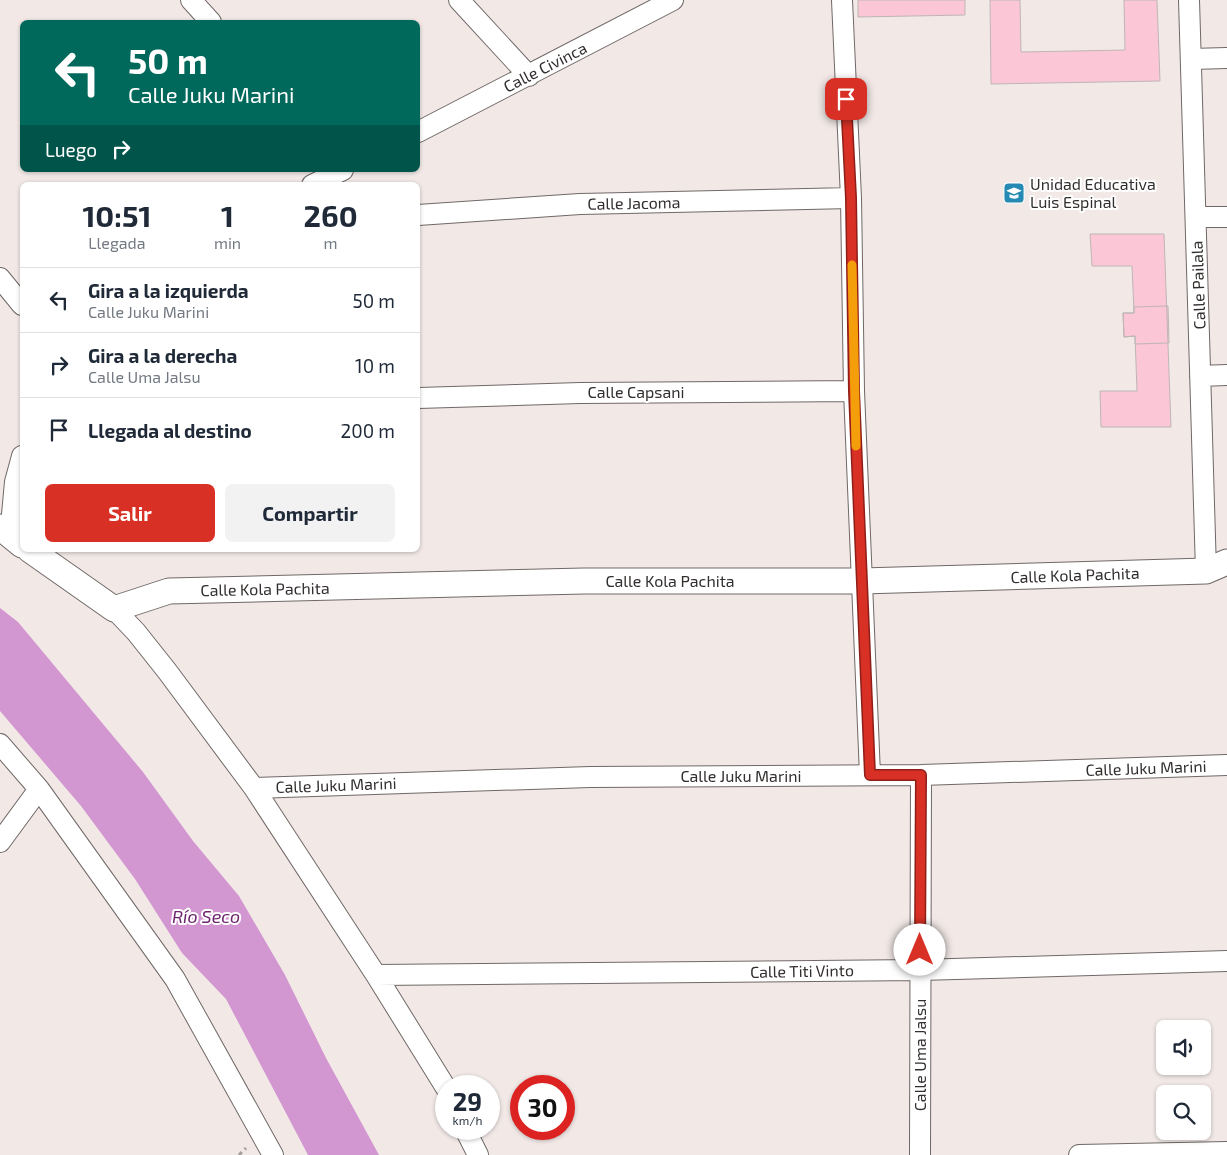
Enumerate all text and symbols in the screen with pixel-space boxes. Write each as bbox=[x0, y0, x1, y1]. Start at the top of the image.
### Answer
street label: Calle Civinca bbox=[500, 37, 590, 96]
text: 50 m bbox=[128, 39, 208, 81]
icon: left bbox=[45, 40, 110, 105]
pin bbox=[825, 78, 867, 120]
text: Calle Juku Marini bbox=[128, 81, 295, 107]
icon: arrive bbox=[832, 85, 860, 113]
icon: right bbox=[107, 135, 135, 163]
text: Luego bbox=[45, 138, 97, 161]
place label: Unidad Educativa Luis Espinal bbox=[1030, 174, 1156, 211]
school or university icon: Unidad Educativa Luis Espinal bbox=[1002, 181, 1026, 205]
street label: Calle Jacoma bbox=[587, 192, 681, 213]
text: 10:51 bbox=[82, 197, 152, 233]
text: 1 bbox=[221, 197, 234, 233]
text: 260 bbox=[304, 197, 358, 233]
text: Llegada bbox=[88, 233, 146, 252]
text: min bbox=[214, 233, 241, 252]
text: m bbox=[324, 233, 338, 252]
street label: Calle Pailala bbox=[1186, 240, 1209, 330]
text: Gira a la izquierda bbox=[88, 279, 249, 302]
icon: left bbox=[45, 286, 73, 314]
text: 50 m bbox=[352, 289, 395, 312]
text: Calle Juku Marini bbox=[88, 302, 209, 321]
text: Gira a la derecha bbox=[88, 344, 237, 367]
icon: right bbox=[45, 351, 73, 379]
text: 10 m bbox=[355, 354, 395, 377]
text: Calle Uma Jalsu bbox=[88, 367, 201, 386]
street label: Calle Capsani bbox=[588, 382, 684, 401]
icon: arrive bbox=[45, 416, 73, 444]
text: Llegada al destino bbox=[88, 419, 252, 442]
text: 200 m bbox=[341, 419, 395, 442]
button: Salir bbox=[45, 484, 215, 542]
button: Compartir bbox=[225, 484, 395, 542]
street label: Calle Kola Pachita bbox=[1010, 563, 1140, 586]
street label: Calle Kola Pachita bbox=[605, 571, 735, 590]
street label: Calle Kola Pachita bbox=[200, 578, 330, 599]
street label: Calle Juku Marini bbox=[1085, 756, 1207, 779]
street label: Calle Juku Marini bbox=[680, 766, 802, 785]
street label: Calle Juku Marini bbox=[275, 773, 397, 796]
water label: Río Seco bbox=[172, 905, 240, 927]
position arrow bbox=[893, 923, 945, 975]
street label: Calle Titi Vinto bbox=[750, 960, 854, 981]
street label: Calle Uma Jalsu bbox=[910, 999, 929, 1111]
map controls bbox=[1156, 1020, 1211, 1140]
button: sound bbox=[1156, 1020, 1211, 1075]
speed limit sign: 30 bbox=[510, 1075, 575, 1140]
button: search bbox=[1156, 1085, 1211, 1140]
text: 29 bbox=[453, 1086, 482, 1116]
text: km/h bbox=[453, 1113, 482, 1127]

